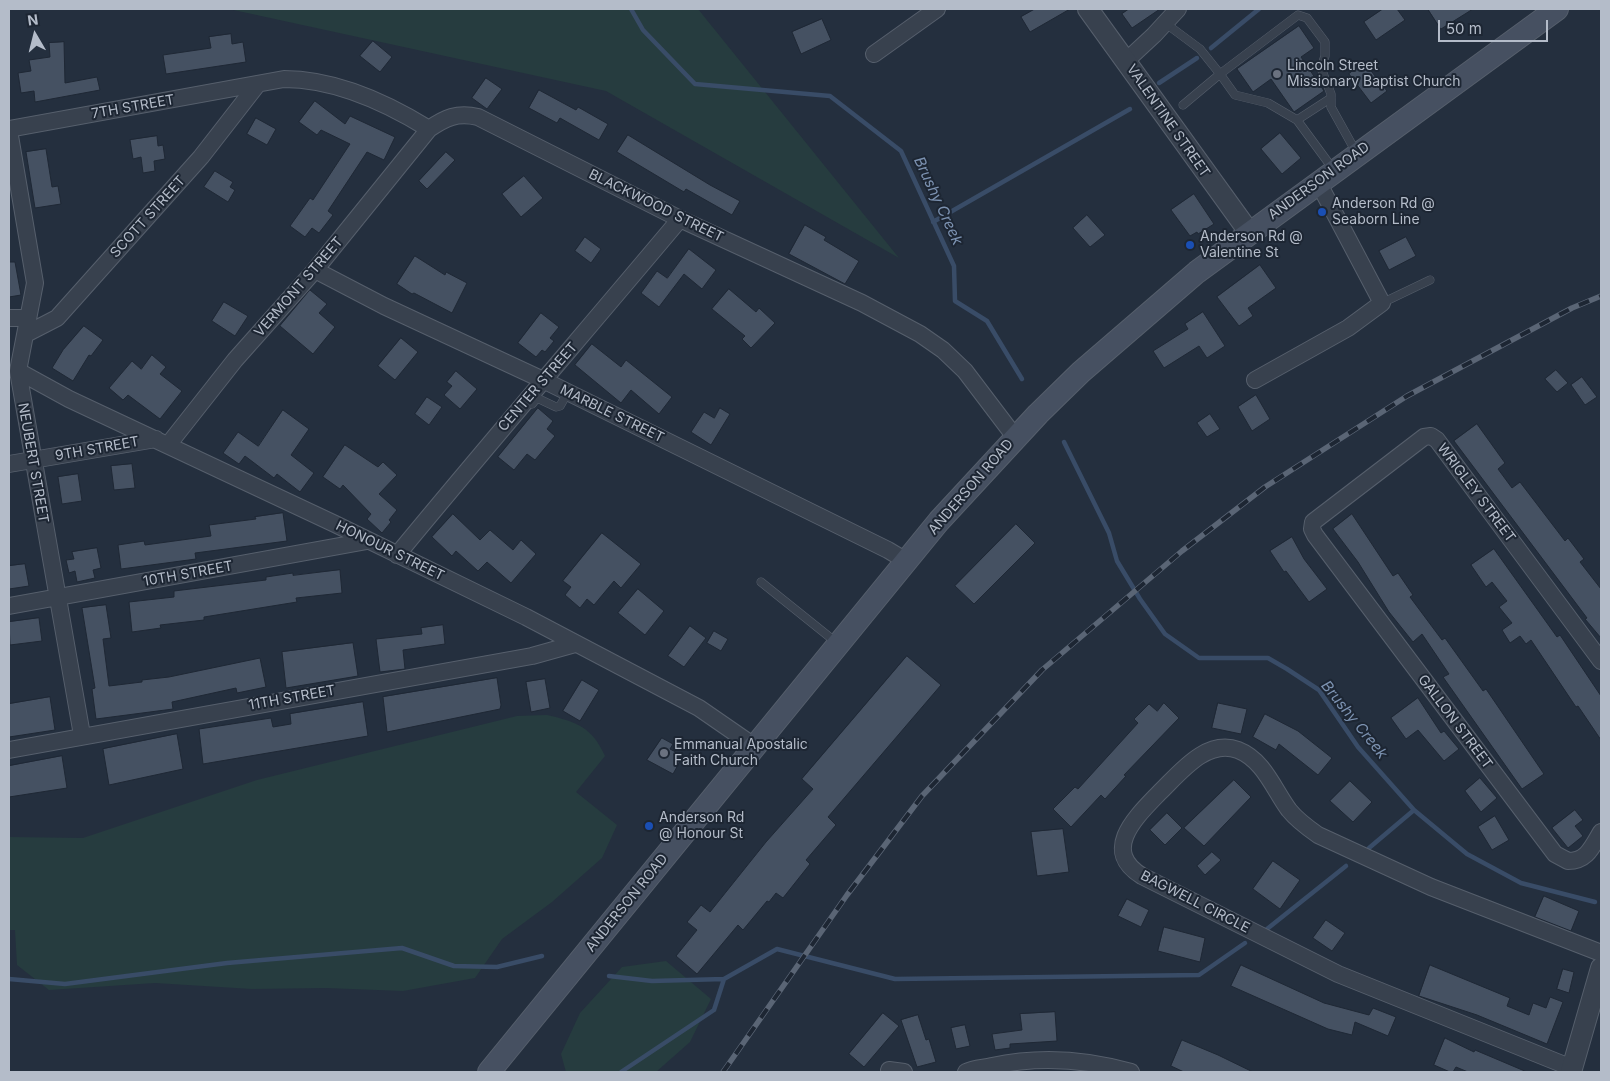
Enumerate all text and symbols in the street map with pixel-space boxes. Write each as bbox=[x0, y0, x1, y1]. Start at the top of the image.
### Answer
north arrow bbox=[10, 10, 60, 60]
text: N bbox=[26, 10, 39, 29]
scale bar bbox=[1440, 10, 1550, 42]
text: 50 m bbox=[1446, 19, 1482, 38]
place label: Lincoln Street Missionary Baptist Church bbox=[1287, 58, 1461, 90]
street label: VALENTINE STREET bbox=[1123, 61, 1213, 181]
marker: Lincoln Street Missionary Baptist Church bbox=[1271, 68, 1283, 80]
street label: 7TH STREET bbox=[90, 91, 176, 123]
street label: ANDERSON ROAD bbox=[1265, 139, 1373, 223]
water label: Brushy Creek bbox=[910, 154, 966, 248]
street label: BLACKWOOD STREET bbox=[586, 166, 726, 246]
street label: SCOTT STREET bbox=[107, 173, 189, 261]
place label: Anderson Rd @ Seaborn Line bbox=[1332, 196, 1435, 228]
marker: Anderson Rd @ Seaborn Line bbox=[1316, 206, 1328, 218]
place label: Anderson Rd @ Valentine St bbox=[1200, 229, 1303, 262]
street label: VERMONT STREET bbox=[251, 234, 347, 340]
marker: Anderson Rd @ Valentine St bbox=[1184, 239, 1196, 251]
street label: CENTER STREET bbox=[495, 339, 581, 435]
street label: MARBLE STREET bbox=[557, 382, 667, 446]
street label: NEUBERT STREET bbox=[14, 402, 52, 524]
street label: 9TH STREET bbox=[54, 433, 140, 465]
street label: ANDERSON ROAD bbox=[925, 436, 1017, 538]
street label: WRIGLEY STREET bbox=[1433, 440, 1519, 546]
street label: HONOUR STREET bbox=[333, 517, 447, 585]
street label: 10TH STREET bbox=[142, 558, 234, 590]
street label: GALLON STREET bbox=[1414, 672, 1496, 772]
water label: Brushy Creek bbox=[1317, 677, 1391, 763]
street label: 11TH STREET bbox=[247, 682, 337, 714]
place label: Emmanual Apostalic Faith Church bbox=[674, 737, 808, 770]
marker: Emmanual Apostalic Faith Church bbox=[658, 747, 670, 759]
place label: Anderson Rd @ Honour St bbox=[659, 810, 744, 842]
marker: Anderson Rd @ Honour St bbox=[643, 820, 655, 832]
street label: ANDERSON ROAD bbox=[582, 851, 672, 955]
street label: BAGWELL CIRCLE bbox=[1138, 867, 1252, 937]

